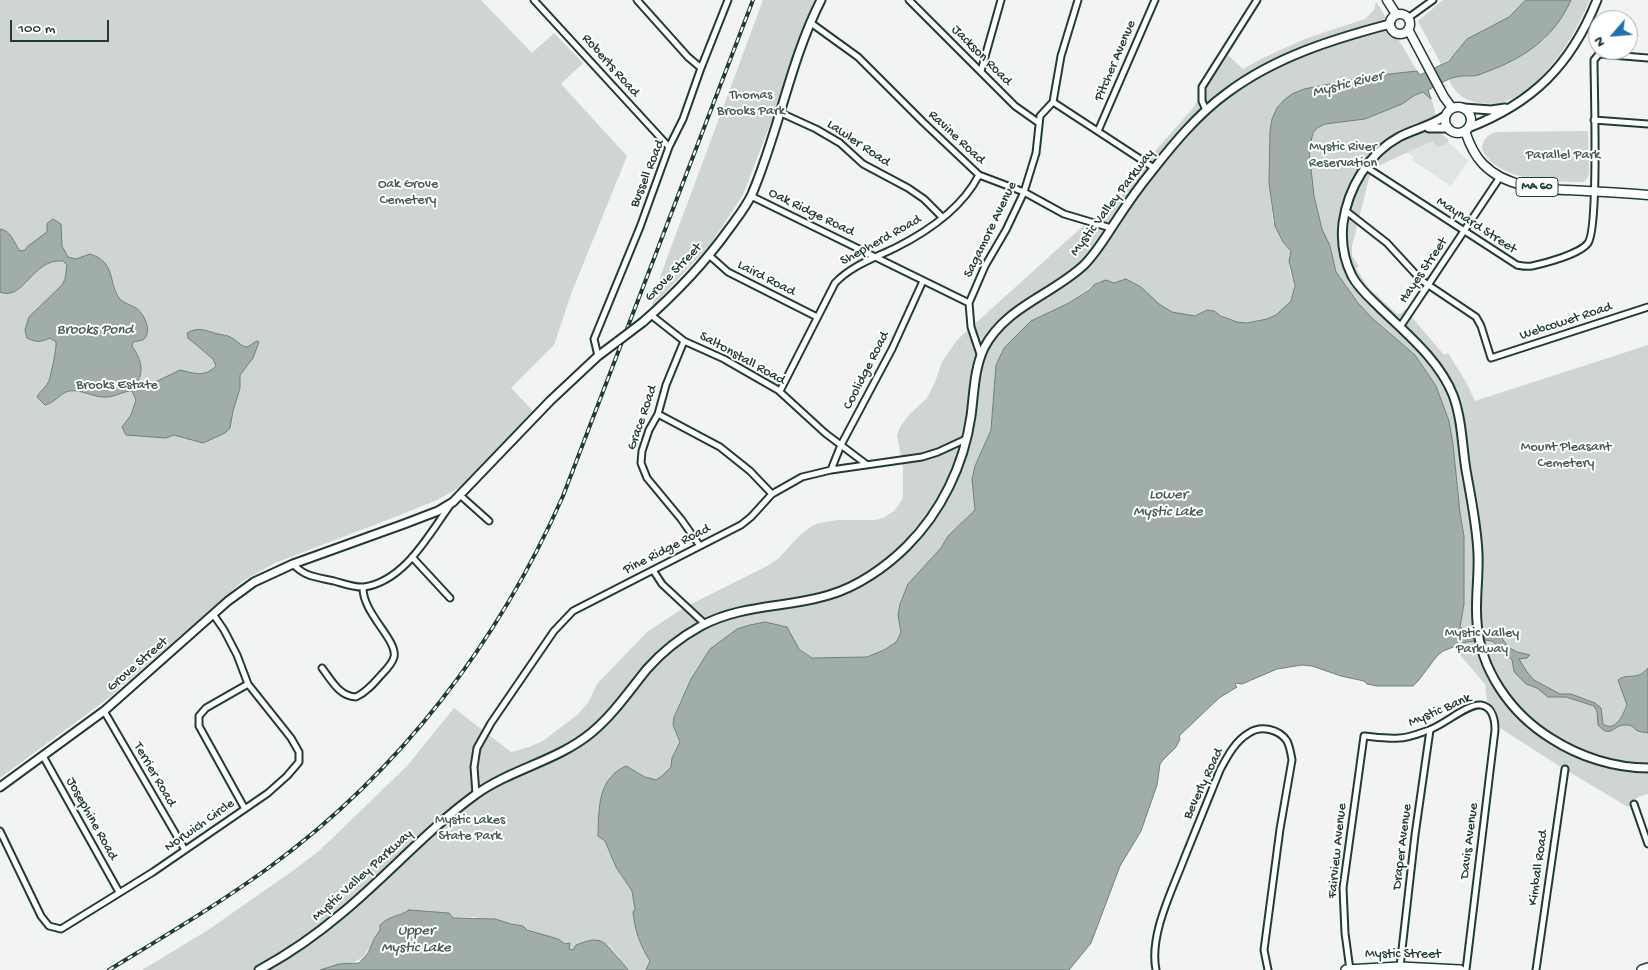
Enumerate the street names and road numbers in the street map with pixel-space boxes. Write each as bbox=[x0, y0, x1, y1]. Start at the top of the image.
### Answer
street label: Pitcher Avenue bbox=[1091, 18, 1141, 104]
street label: Jackson Road bbox=[947, 22, 1015, 90]
street label: Roberts Road bbox=[577, 31, 643, 101]
street label: Ravine Road bbox=[924, 107, 988, 169]
street label: Lawler Road bbox=[823, 117, 893, 171]
street label: Bussell Road bbox=[627, 138, 669, 210]
street label: Mystic Valley Parkway bbox=[1067, 146, 1159, 260]
road number: MA 60 bbox=[1516, 178, 1558, 196]
street label: Sagamore Avenue bbox=[960, 179, 1022, 281]
street label: Oak Ridge Road bbox=[765, 185, 857, 241]
street label: Maynard Street bbox=[1433, 194, 1519, 258]
street label: Shepherd Road bbox=[838, 212, 924, 270]
street label: Hayes Street bbox=[1396, 235, 1452, 307]
street label: Grove Street bbox=[642, 240, 706, 306]
street label: Laird Road bbox=[734, 257, 798, 301]
street label: Webcowet Road bbox=[1518, 299, 1614, 345]
street label: Saltonstall Road bbox=[696, 328, 788, 390]
street label: Coolidge Road bbox=[840, 329, 894, 413]
street label: Grace Road bbox=[624, 383, 662, 453]
street label: Pine Ridge Road bbox=[621, 521, 713, 579]
street label: Grove Street bbox=[104, 634, 172, 696]
street label: Mystic Bank bbox=[1406, 690, 1474, 732]
street label: Terrier Road bbox=[129, 740, 179, 810]
street label: Beverly Road bbox=[1180, 746, 1228, 822]
street label: Josephine Road bbox=[61, 775, 121, 863]
street label: Norwich Circle bbox=[162, 796, 238, 856]
street label: Davis Avenue bbox=[1457, 802, 1483, 880]
street label: Fairview Avenue bbox=[1325, 803, 1351, 899]
street label: Draper Avenue bbox=[1389, 803, 1417, 891]
street label: Mystic Valley Parkway bbox=[309, 826, 417, 926]
street label: Kimball Road bbox=[1525, 829, 1553, 907]
street label: Mystic Street bbox=[1365, 947, 1441, 963]

